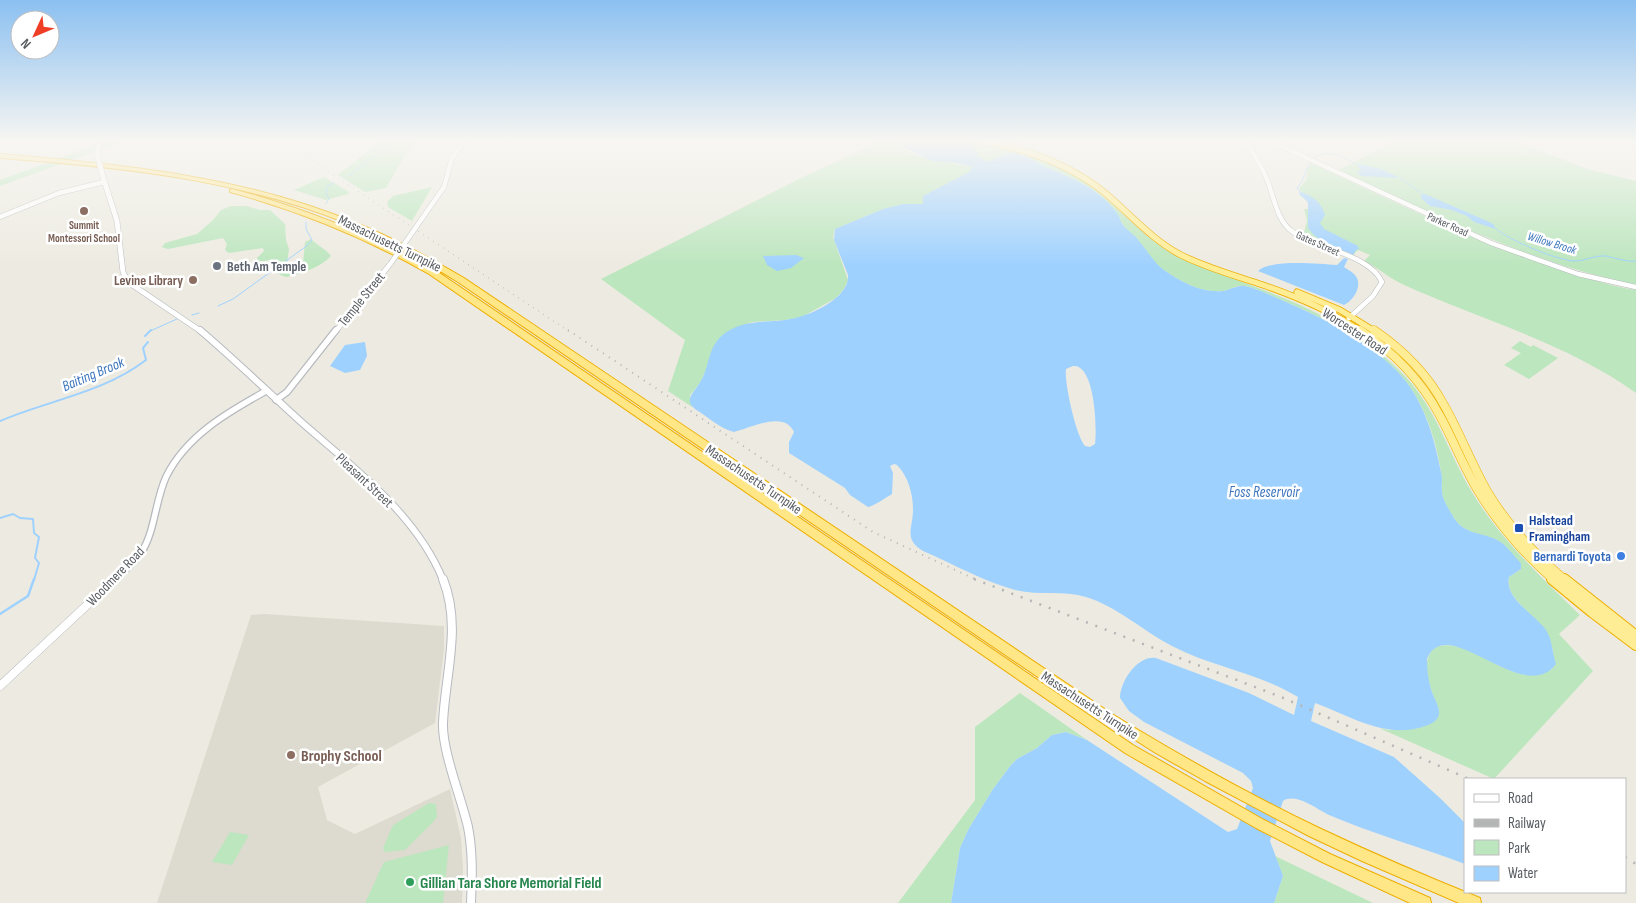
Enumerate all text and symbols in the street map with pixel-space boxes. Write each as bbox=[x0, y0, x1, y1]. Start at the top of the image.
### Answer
north arrow bbox=[10, 10, 60, 60]
text: N bbox=[17, 35, 35, 52]
marker: Summit Montessori School bbox=[78, 205, 90, 217]
street label: Parker Road bbox=[1425, 210, 1471, 239]
street label: Massachusetts Turnpike bbox=[336, 211, 444, 276]
place label: Summit Montessori School bbox=[48, 219, 120, 245]
street label: Gates Street bbox=[1294, 228, 1342, 259]
water label: Willow Brook bbox=[1526, 229, 1579, 258]
place label: Beth Am Temple bbox=[227, 258, 306, 275]
marker: Beth Am Temple bbox=[211, 260, 223, 272]
street label: Temple Street bbox=[334, 269, 389, 330]
place label: Levine Library bbox=[114, 272, 183, 289]
marker: Levine Library bbox=[187, 274, 199, 286]
street label: Worcester Road bbox=[1319, 304, 1391, 359]
water label: Baiting Brook bbox=[59, 353, 127, 396]
street label: Massachusetts Turnpike bbox=[702, 441, 805, 518]
street label: Pleasant Street bbox=[333, 450, 397, 511]
water label: Foss Reservoir bbox=[1229, 483, 1300, 502]
place label: Halstead Framingham bbox=[1529, 512, 1590, 545]
marker: Halstead Framingham bbox=[1513, 522, 1525, 534]
street label: Woodmere Road bbox=[83, 543, 148, 610]
place label: Bernardi Toyota bbox=[1533, 548, 1611, 565]
marker: Bernardi Toyota bbox=[1615, 550, 1627, 562]
street label: Massachusetts Turnpike bbox=[1038, 668, 1141, 743]
place label: Brophy School bbox=[301, 747, 382, 766]
marker: Brophy School bbox=[285, 749, 297, 761]
legend bbox=[1464, 778, 1626, 893]
text: Road bbox=[1508, 789, 1533, 808]
text: Railway bbox=[1508, 814, 1546, 833]
text: Park bbox=[1508, 839, 1530, 858]
text: Water bbox=[1508, 864, 1539, 883]
place label: Gillian Tara Shore Memorial Field bbox=[420, 874, 602, 893]
marker: Gillian Tara Shore Memorial Field bbox=[404, 876, 416, 888]

